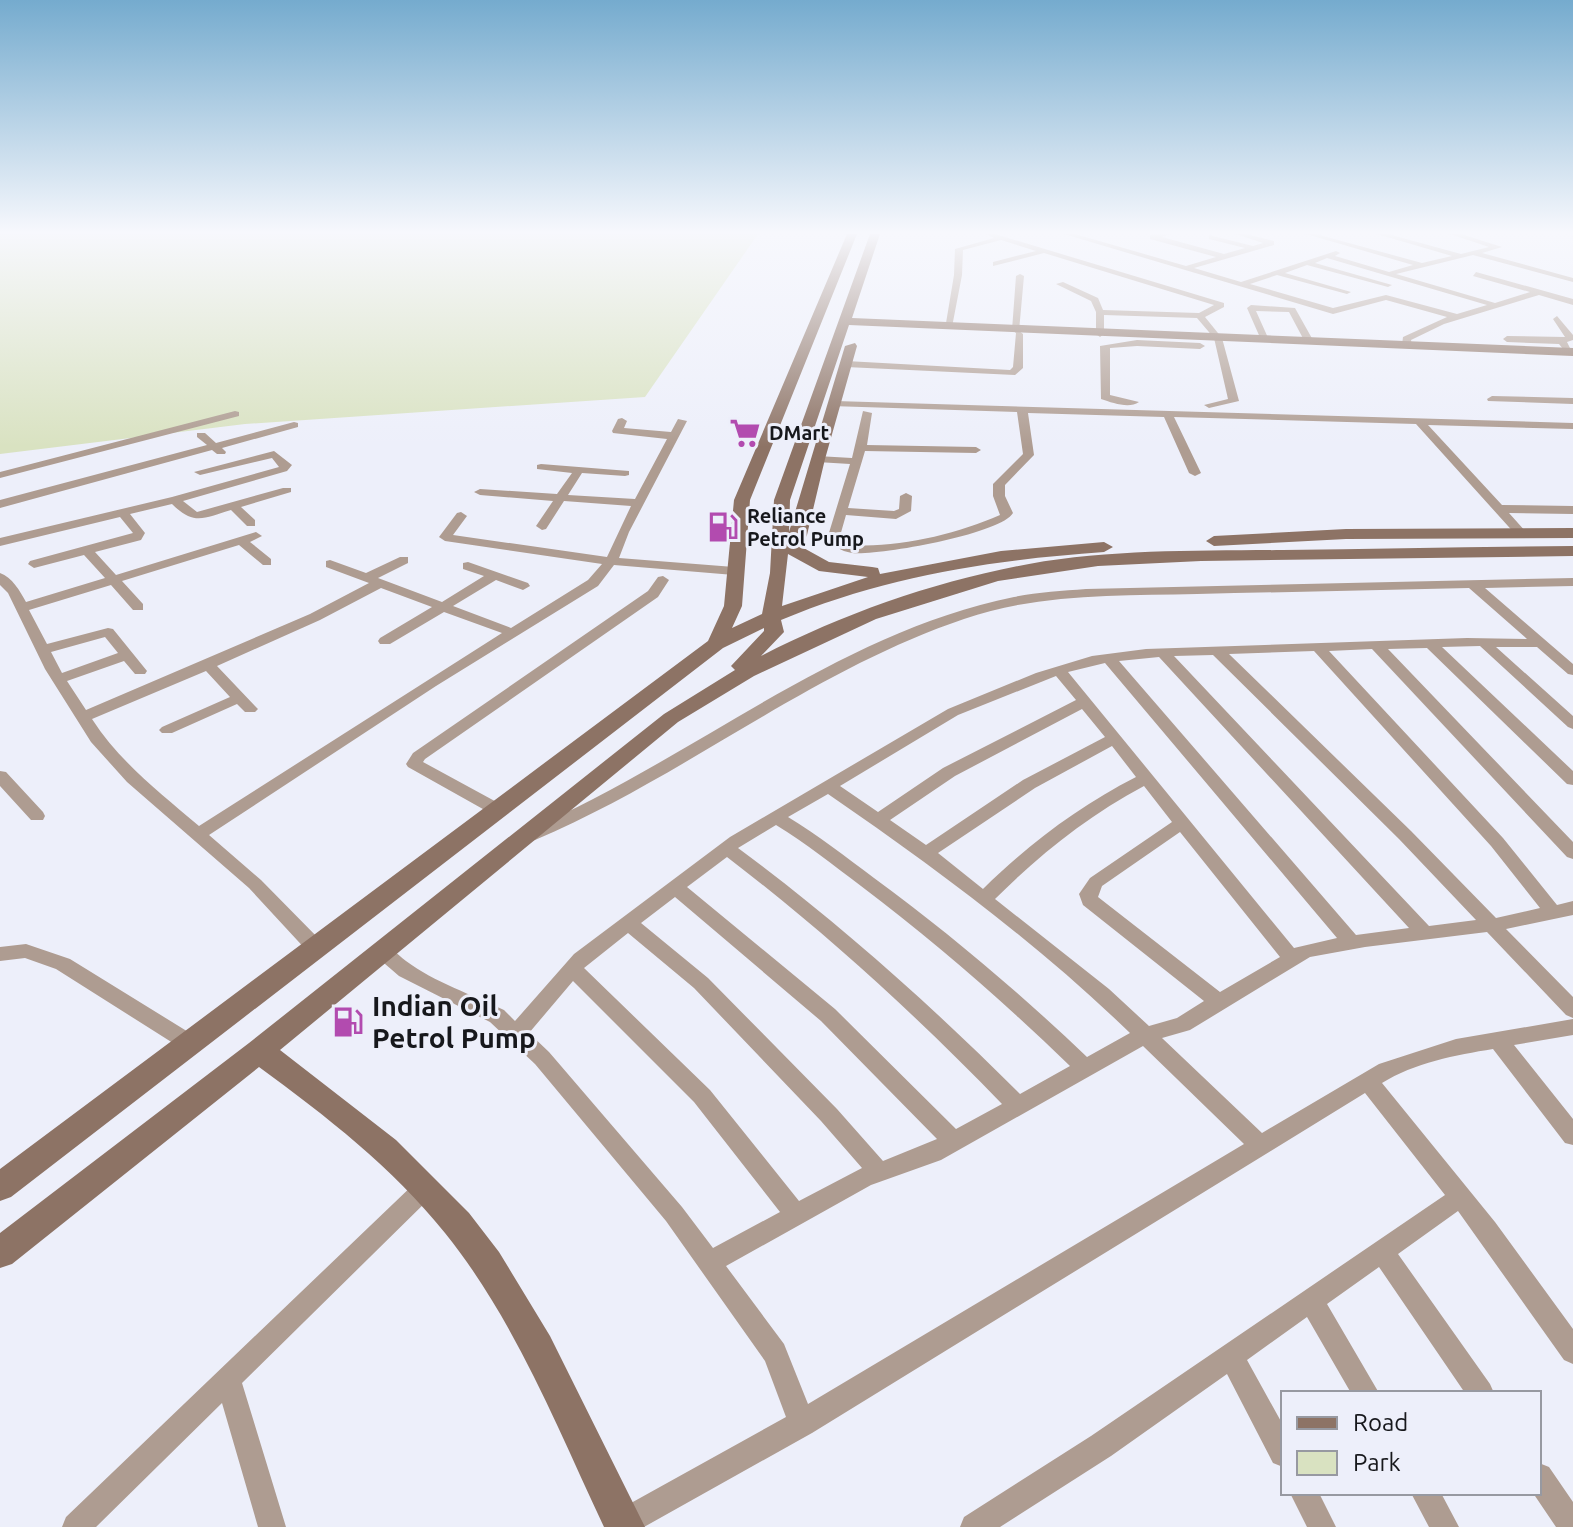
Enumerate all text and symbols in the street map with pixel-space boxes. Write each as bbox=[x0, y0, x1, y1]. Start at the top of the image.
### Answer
supermarket icon: DMart bbox=[728, 416, 762, 450]
place label: DMart bbox=[769, 421, 829, 444]
place label: Reliance Petrol Pump bbox=[747, 504, 864, 550]
fuel station icon: Reliance Petrol Pump bbox=[706, 510, 740, 544]
place label: Indian Oil Petrol Pump bbox=[372, 990, 536, 1053]
fuel station icon: Indian Oil Petrol Pump bbox=[331, 1005, 365, 1039]
legend bbox=[1281, 1391, 1541, 1495]
text: Road bbox=[1353, 1409, 1408, 1436]
text: Park bbox=[1353, 1449, 1401, 1476]

